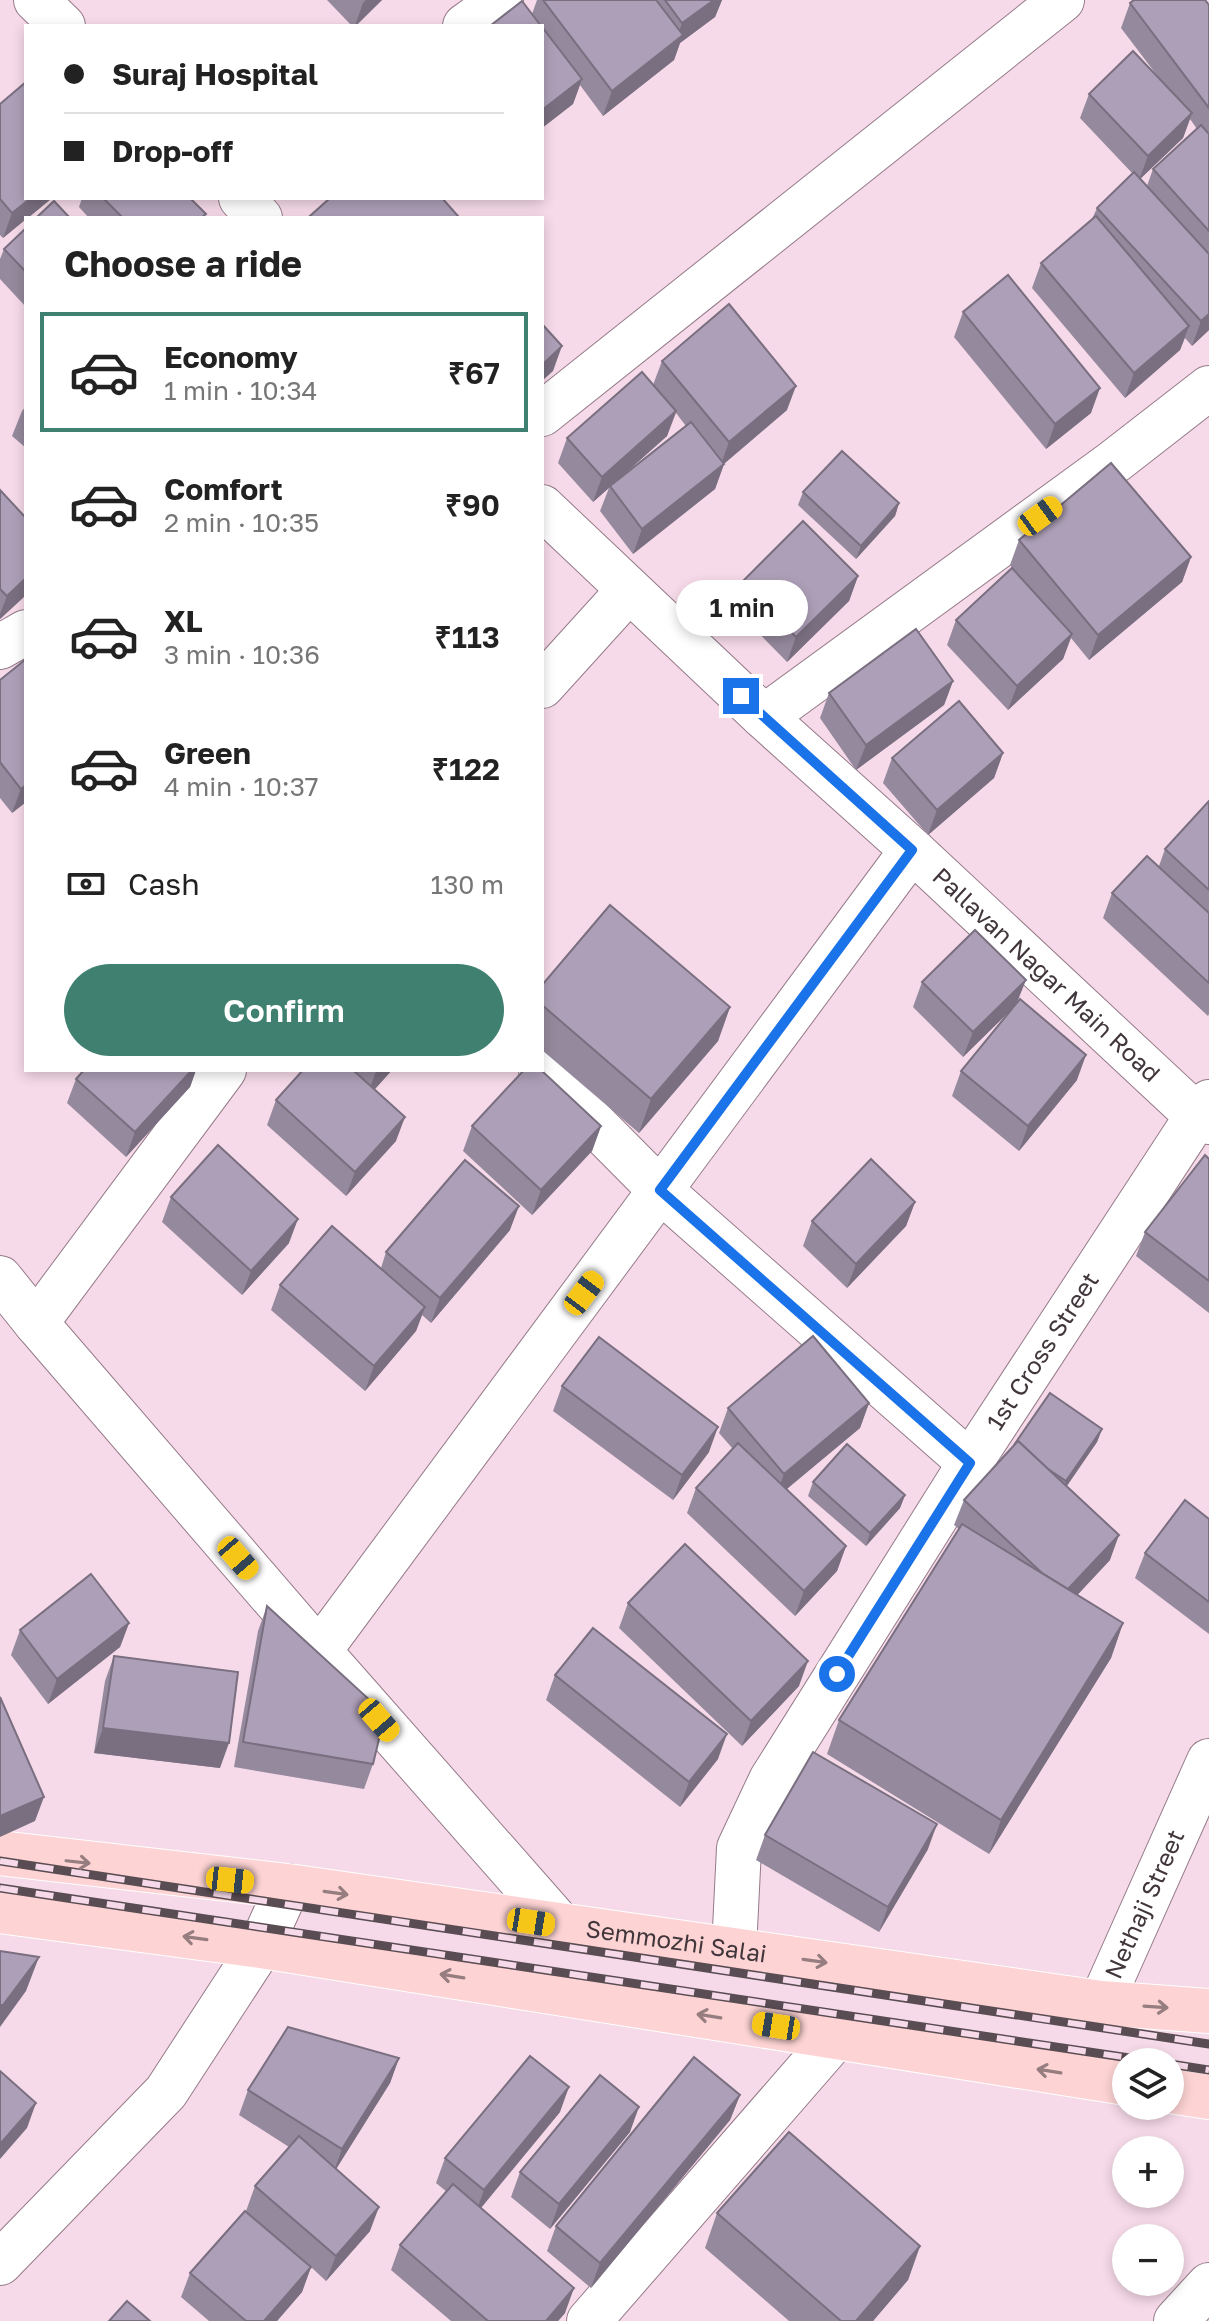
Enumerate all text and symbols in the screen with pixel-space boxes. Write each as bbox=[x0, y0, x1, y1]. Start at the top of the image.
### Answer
text: Suraj Hospital bbox=[112, 56, 318, 92]
text: Drop-off bbox=[112, 133, 233, 169]
text: Choose a ride bbox=[64, 242, 302, 285]
icon: car bbox=[68, 336, 140, 408]
text: Economy bbox=[164, 339, 298, 375]
text: ₹67 bbox=[448, 355, 500, 391]
text: 1 min · 10:34 bbox=[164, 375, 317, 406]
icon: car bbox=[68, 468, 140, 540]
text: Comfort bbox=[164, 471, 283, 507]
text: ₹90 bbox=[445, 487, 500, 523]
car bbox=[1014, 492, 1066, 540]
text: 2 min · 10:35 bbox=[164, 507, 319, 538]
callout: 1 min bbox=[675, 580, 807, 636]
text: 1 min bbox=[709, 592, 775, 623]
icon: car bbox=[68, 600, 140, 672]
text: XL bbox=[164, 603, 203, 639]
text: ₹113 bbox=[434, 619, 500, 655]
text: 3 min · 10:36 bbox=[164, 639, 320, 670]
route end bbox=[723, 678, 759, 714]
icon: car bbox=[68, 732, 140, 804]
text: Green bbox=[164, 735, 251, 771]
text: ₹122 bbox=[432, 751, 500, 787]
text: 4 min · 10:37 bbox=[164, 771, 319, 802]
street label: Pallavan Nagar Main Road bbox=[927, 861, 1167, 1087]
icon: cash bbox=[64, 862, 108, 906]
text: Cash bbox=[128, 866, 200, 902]
text: 130 m bbox=[431, 869, 504, 900]
button: Confirm bbox=[64, 964, 504, 1056]
street label: 1st Cross Street bbox=[980, 1266, 1104, 1435]
car bbox=[560, 1267, 608, 1319]
car bbox=[213, 1532, 263, 1584]
route start bbox=[819, 1656, 855, 1692]
car bbox=[354, 1694, 404, 1746]
street label: Nethaji Street bbox=[1098, 1825, 1190, 1983]
one-way arrow bbox=[64, 1855, 90, 1870]
car bbox=[205, 1866, 255, 1894]
one-way arrow bbox=[322, 1886, 348, 1901]
car bbox=[505, 1906, 557, 1938]
street label: Semmozhi Salai bbox=[584, 1913, 769, 1968]
one-way arrow bbox=[182, 1930, 209, 1945]
one-way arrow bbox=[802, 1954, 827, 1969]
one-way arrow bbox=[440, 1968, 466, 1983]
one-way arrow bbox=[1142, 2000, 1169, 2015]
one-way arrow bbox=[697, 2008, 723, 2023]
car bbox=[750, 2010, 802, 2042]
map controls bbox=[1112, 2048, 1184, 2296]
button: layers bbox=[1112, 2048, 1184, 2120]
one-way arrow bbox=[1037, 2062, 1062, 2077]
button: + bbox=[1112, 2136, 1184, 2208]
button: − bbox=[1112, 2224, 1184, 2296]

